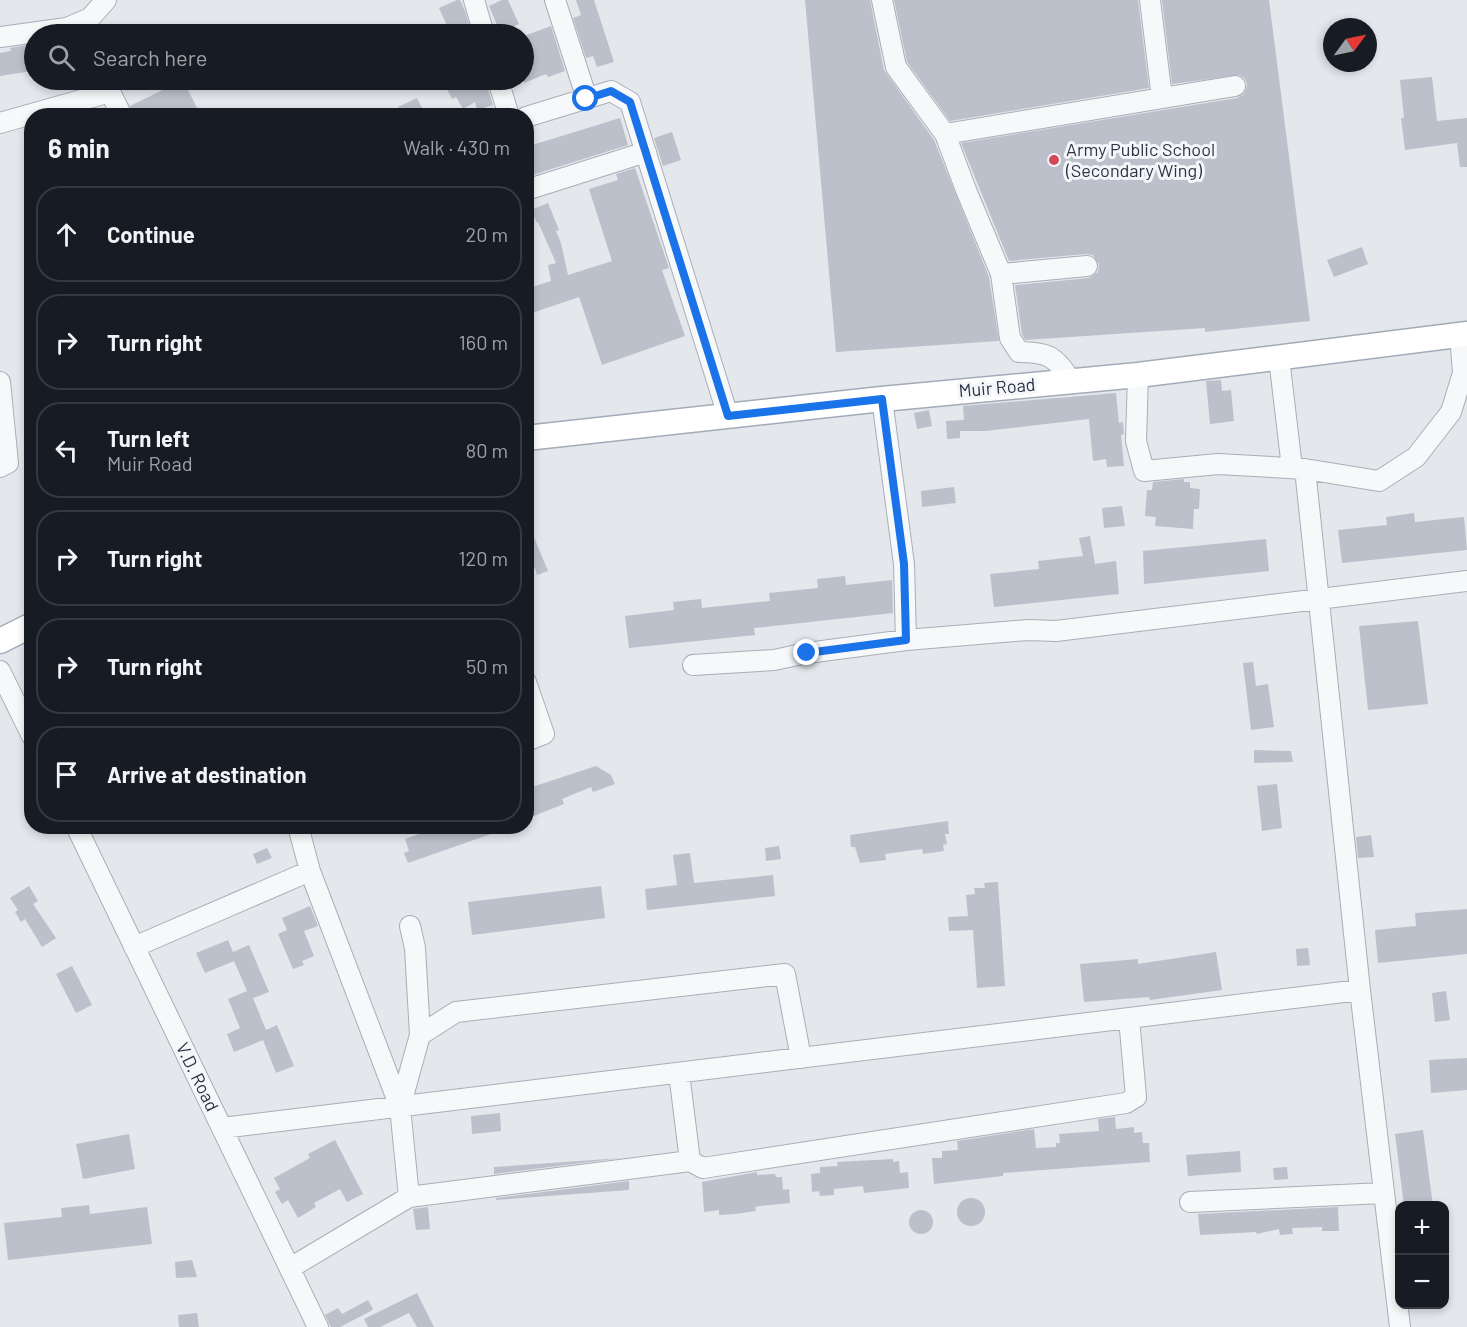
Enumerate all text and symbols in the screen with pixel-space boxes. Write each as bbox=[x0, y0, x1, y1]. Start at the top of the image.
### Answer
north arrow bbox=[1323, 18, 1377, 72]
search box bbox=[24, 24, 534, 90]
icon: search bbox=[45, 41, 78, 74]
text: Search here bbox=[93, 44, 207, 70]
route start bbox=[572, 85, 598, 111]
text: 6 min bbox=[48, 132, 110, 163]
text: Walk · 430 m bbox=[403, 135, 510, 159]
place label: Army Public School (Secondary Wing) bbox=[1065, 138, 1215, 181]
marker: Army Public School (Secondary Wing) bbox=[1047, 153, 1061, 167]
icon: ahead bbox=[50, 218, 83, 251]
text: Continue bbox=[107, 221, 195, 247]
text: 20 m bbox=[465, 222, 508, 246]
icon: right bbox=[50, 326, 83, 359]
text: Turn right bbox=[107, 329, 202, 355]
text: 160 m bbox=[459, 330, 508, 354]
street label: Muir Road bbox=[958, 373, 1036, 401]
text: Turn left bbox=[107, 425, 190, 451]
icon: left bbox=[50, 434, 83, 467]
text: 80 m bbox=[466, 438, 508, 462]
text: Muir Road bbox=[107, 451, 193, 475]
icon: right bbox=[50, 542, 83, 575]
text: Turn right bbox=[107, 545, 202, 571]
text: 120 m bbox=[458, 546, 508, 570]
route end bbox=[793, 639, 819, 665]
icon: right bbox=[50, 650, 83, 683]
text: Turn right bbox=[107, 653, 202, 679]
text: 50 m bbox=[466, 654, 508, 678]
icon: arrive bbox=[50, 758, 83, 791]
text: Arrive at destination bbox=[107, 761, 306, 787]
street label: V.D. Road bbox=[172, 1039, 224, 1115]
map controls bbox=[1395, 1201, 1449, 1309]
button: + bbox=[1395, 1201, 1449, 1255]
button: − bbox=[1395, 1255, 1449, 1309]

